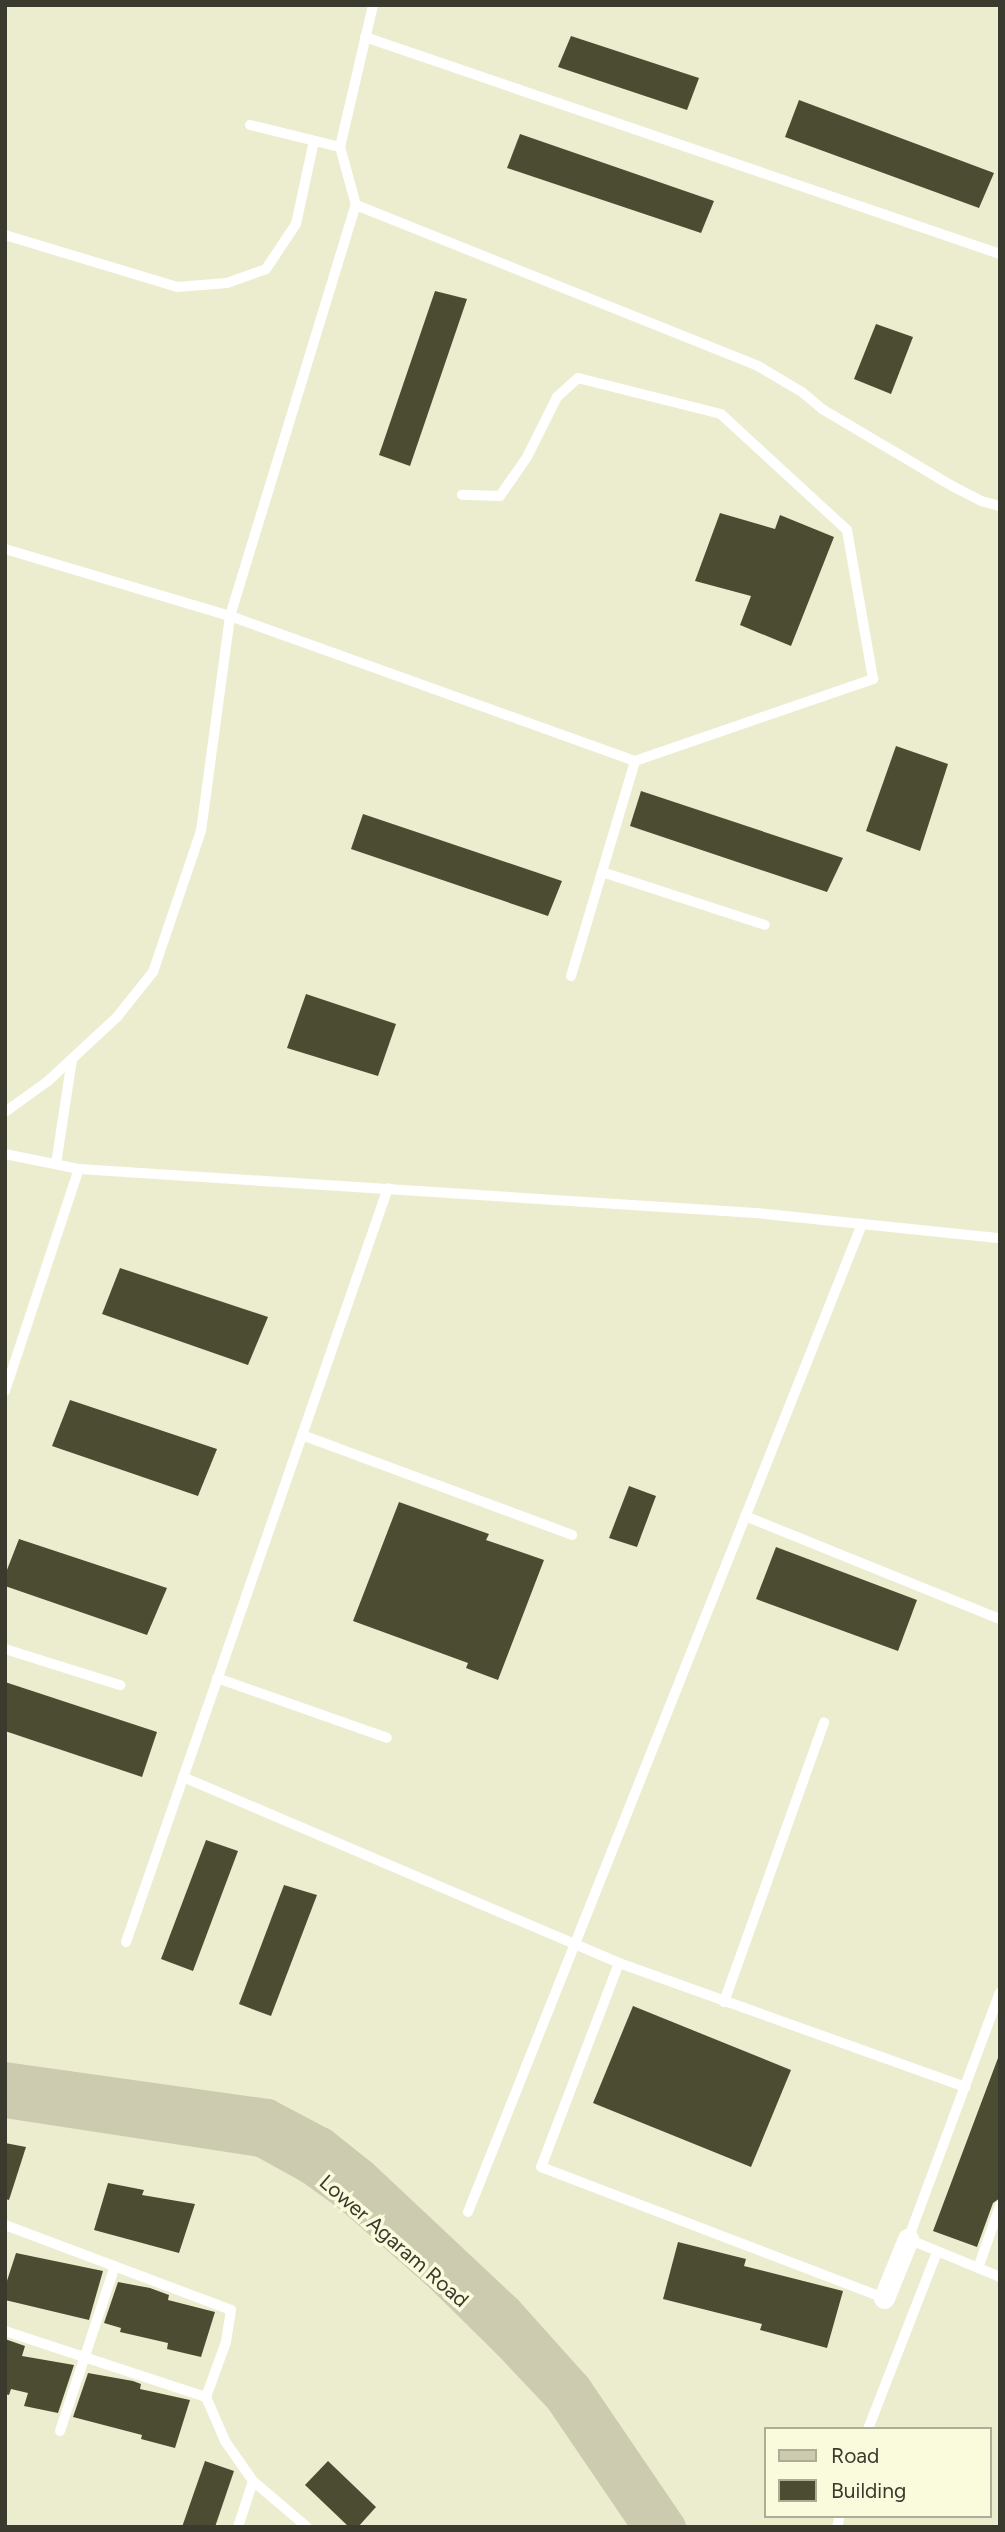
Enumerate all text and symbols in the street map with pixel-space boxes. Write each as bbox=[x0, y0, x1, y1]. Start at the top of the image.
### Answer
street label: Lower Agaram Road bbox=[314, 2169, 474, 2313]
legend bbox=[764, 2427, 991, 2518]
text: Road bbox=[831, 2443, 879, 2468]
text: Building bbox=[831, 2478, 906, 2503]

